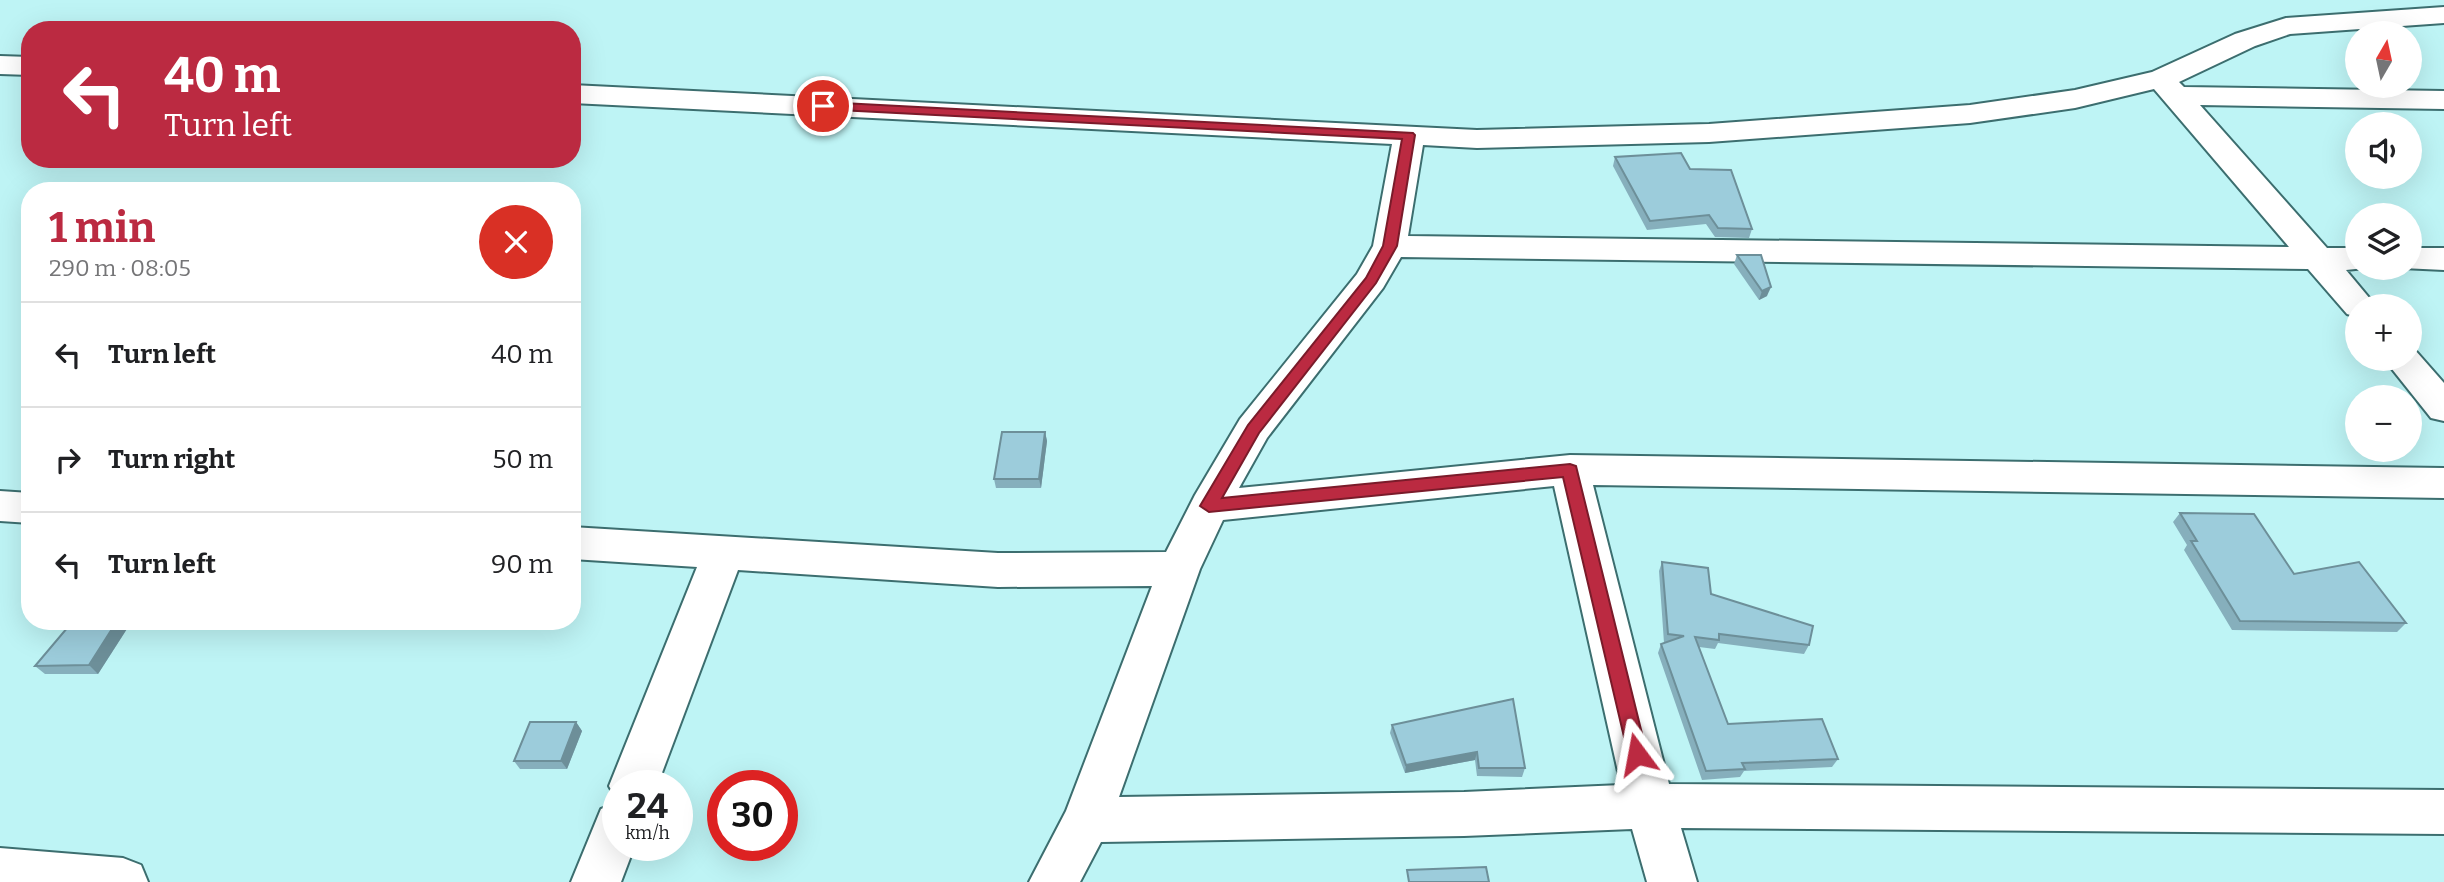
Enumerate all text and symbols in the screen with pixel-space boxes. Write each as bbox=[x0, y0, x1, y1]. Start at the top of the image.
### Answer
north arrow bbox=[2345, 21, 2422, 98]
map controls bbox=[2345, 21, 2422, 462]
text: 40 m bbox=[164, 46, 281, 105]
icon: left bbox=[49, 49, 140, 140]
pin bbox=[793, 76, 853, 136]
icon: arrive bbox=[804, 87, 842, 125]
text: Turn left bbox=[164, 106, 292, 144]
button: sound bbox=[2345, 112, 2422, 189]
text: 1 min bbox=[49, 203, 155, 253]
button: layers bbox=[2345, 203, 2422, 280]
button: close bbox=[479, 205, 553, 279]
text: 290 m · 08:05 bbox=[49, 254, 191, 282]
button: + bbox=[2345, 294, 2422, 371]
icon: left bbox=[49, 336, 87, 374]
text: Turn left bbox=[108, 339, 216, 370]
text: 40 m bbox=[491, 339, 553, 370]
button: − bbox=[2345, 385, 2422, 462]
icon: right bbox=[49, 441, 87, 479]
text: Turn right bbox=[108, 444, 235, 475]
text: 50 m bbox=[492, 444, 553, 475]
icon: left bbox=[49, 546, 87, 584]
text: Turn left bbox=[108, 549, 216, 580]
text: 90 m bbox=[491, 549, 553, 580]
position arrow bbox=[1600, 717, 1674, 791]
speed limit sign: 30 bbox=[707, 770, 798, 861]
text: 24 bbox=[627, 785, 668, 827]
text: km/h bbox=[625, 822, 670, 844]

